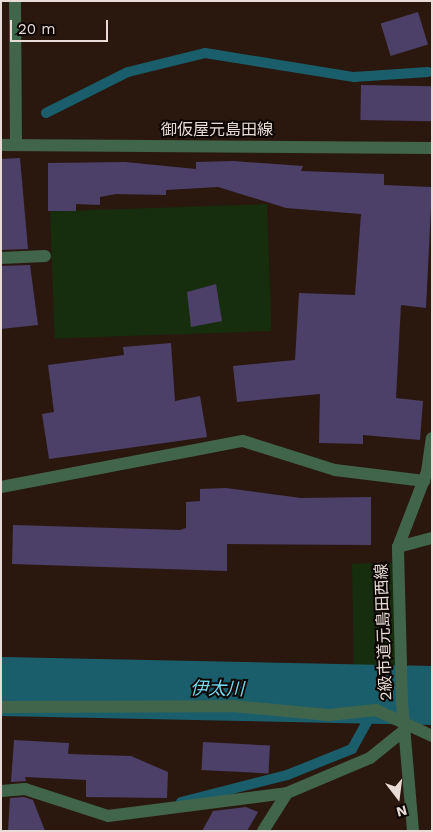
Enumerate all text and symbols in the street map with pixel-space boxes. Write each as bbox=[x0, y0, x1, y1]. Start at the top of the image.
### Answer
scale bar bbox=[12, 10, 110, 42]
text: 20 m bbox=[18, 20, 56, 38]
street label: 御仮屋元島田線 bbox=[161, 120, 273, 140]
street label: 2級市道元島田西線 bbox=[372, 563, 396, 701]
water label: 伊太川 bbox=[190, 678, 244, 700]
north arrow bbox=[373, 772, 423, 822]
text: N bbox=[395, 802, 409, 821]

